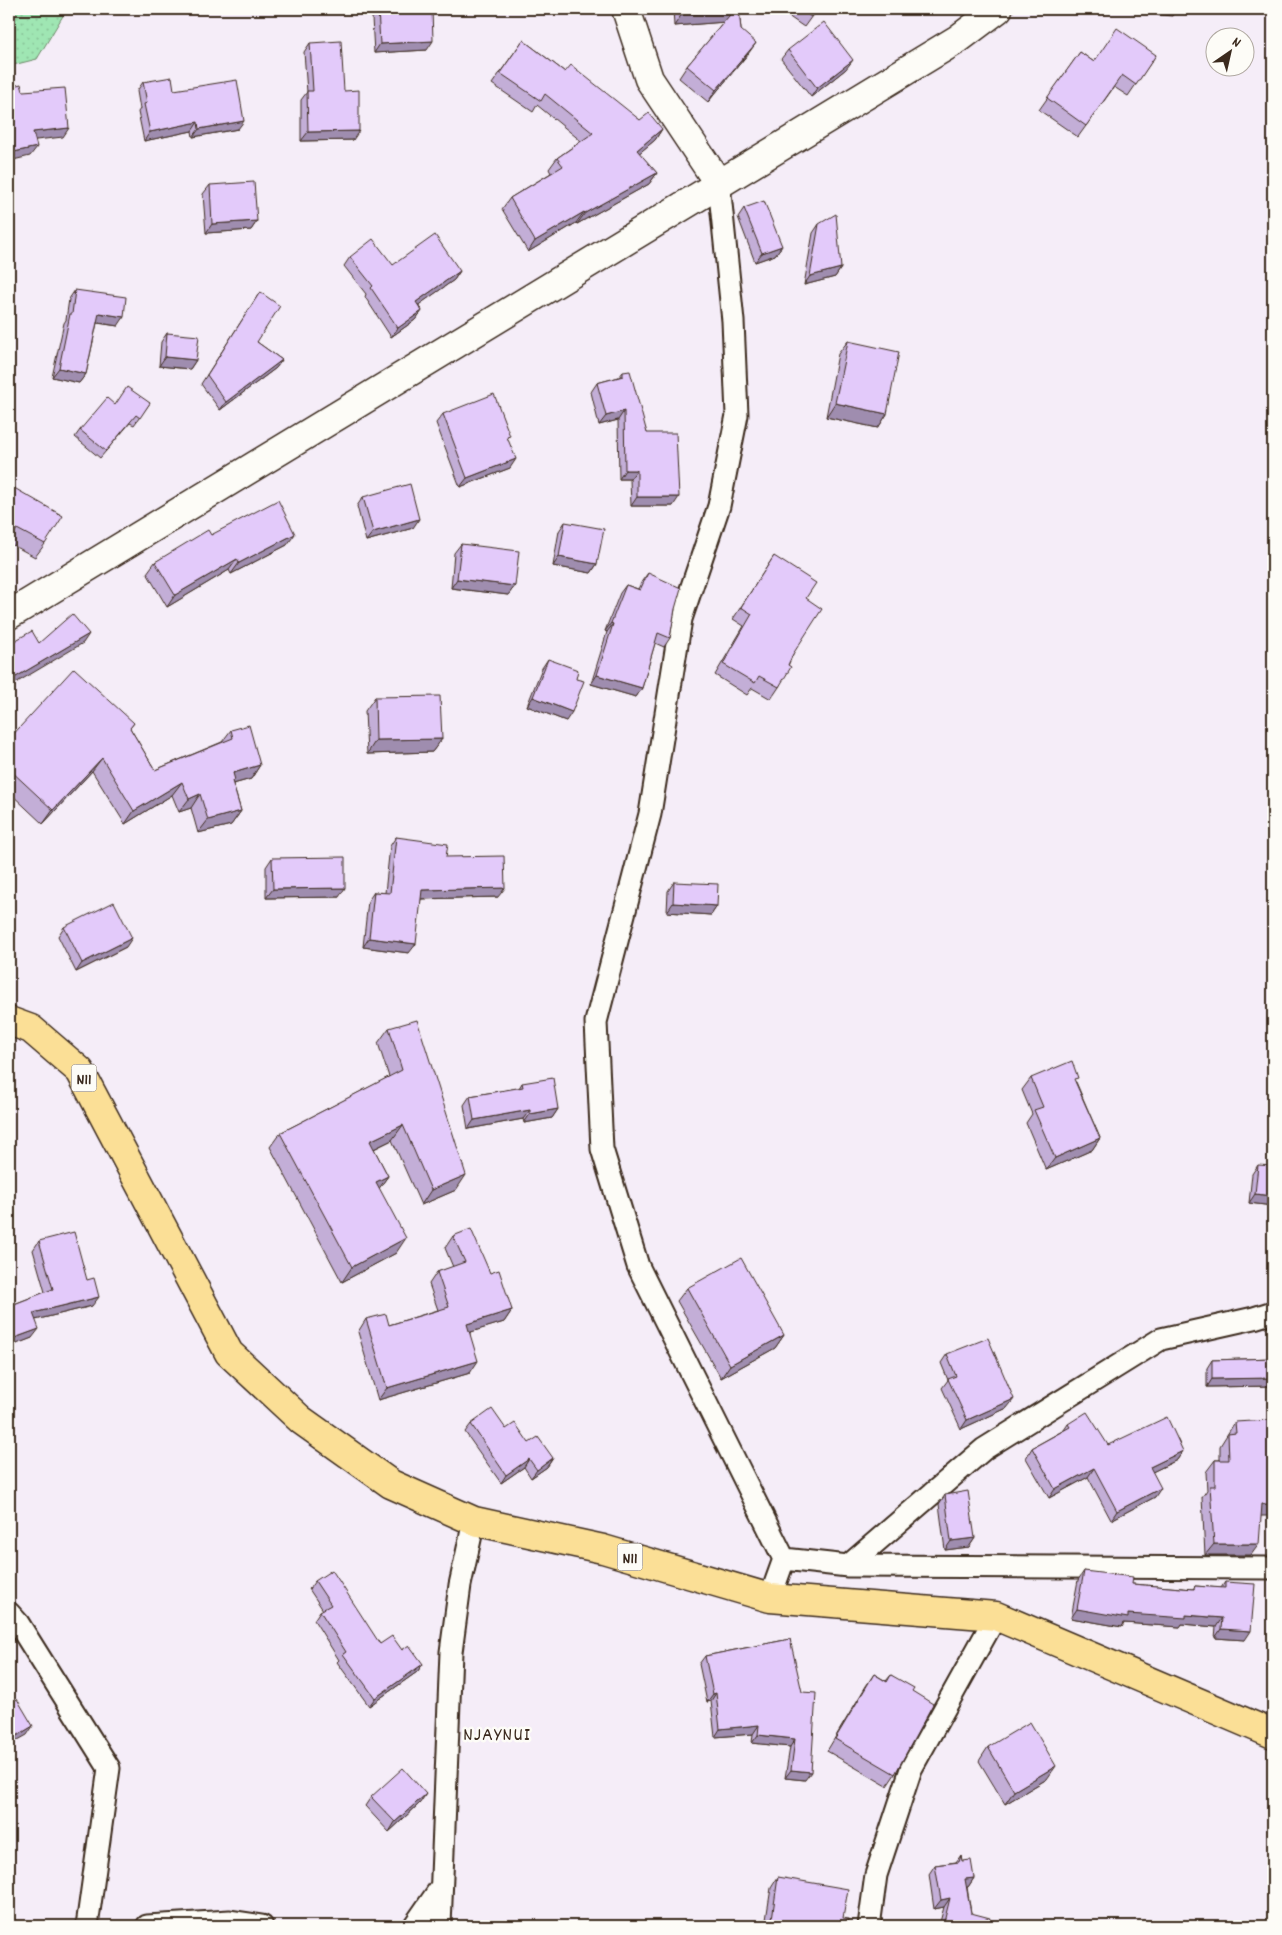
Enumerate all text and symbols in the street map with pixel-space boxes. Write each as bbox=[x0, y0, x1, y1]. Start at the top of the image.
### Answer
north arrow bbox=[1204, 28, 1254, 78]
text: N bbox=[1228, 33, 1245, 53]
road number: N11 bbox=[72, 1064, 96, 1092]
road number: N11 bbox=[618, 1544, 642, 1570]
district label: NJAYNUI bbox=[463, 1722, 531, 1750]

